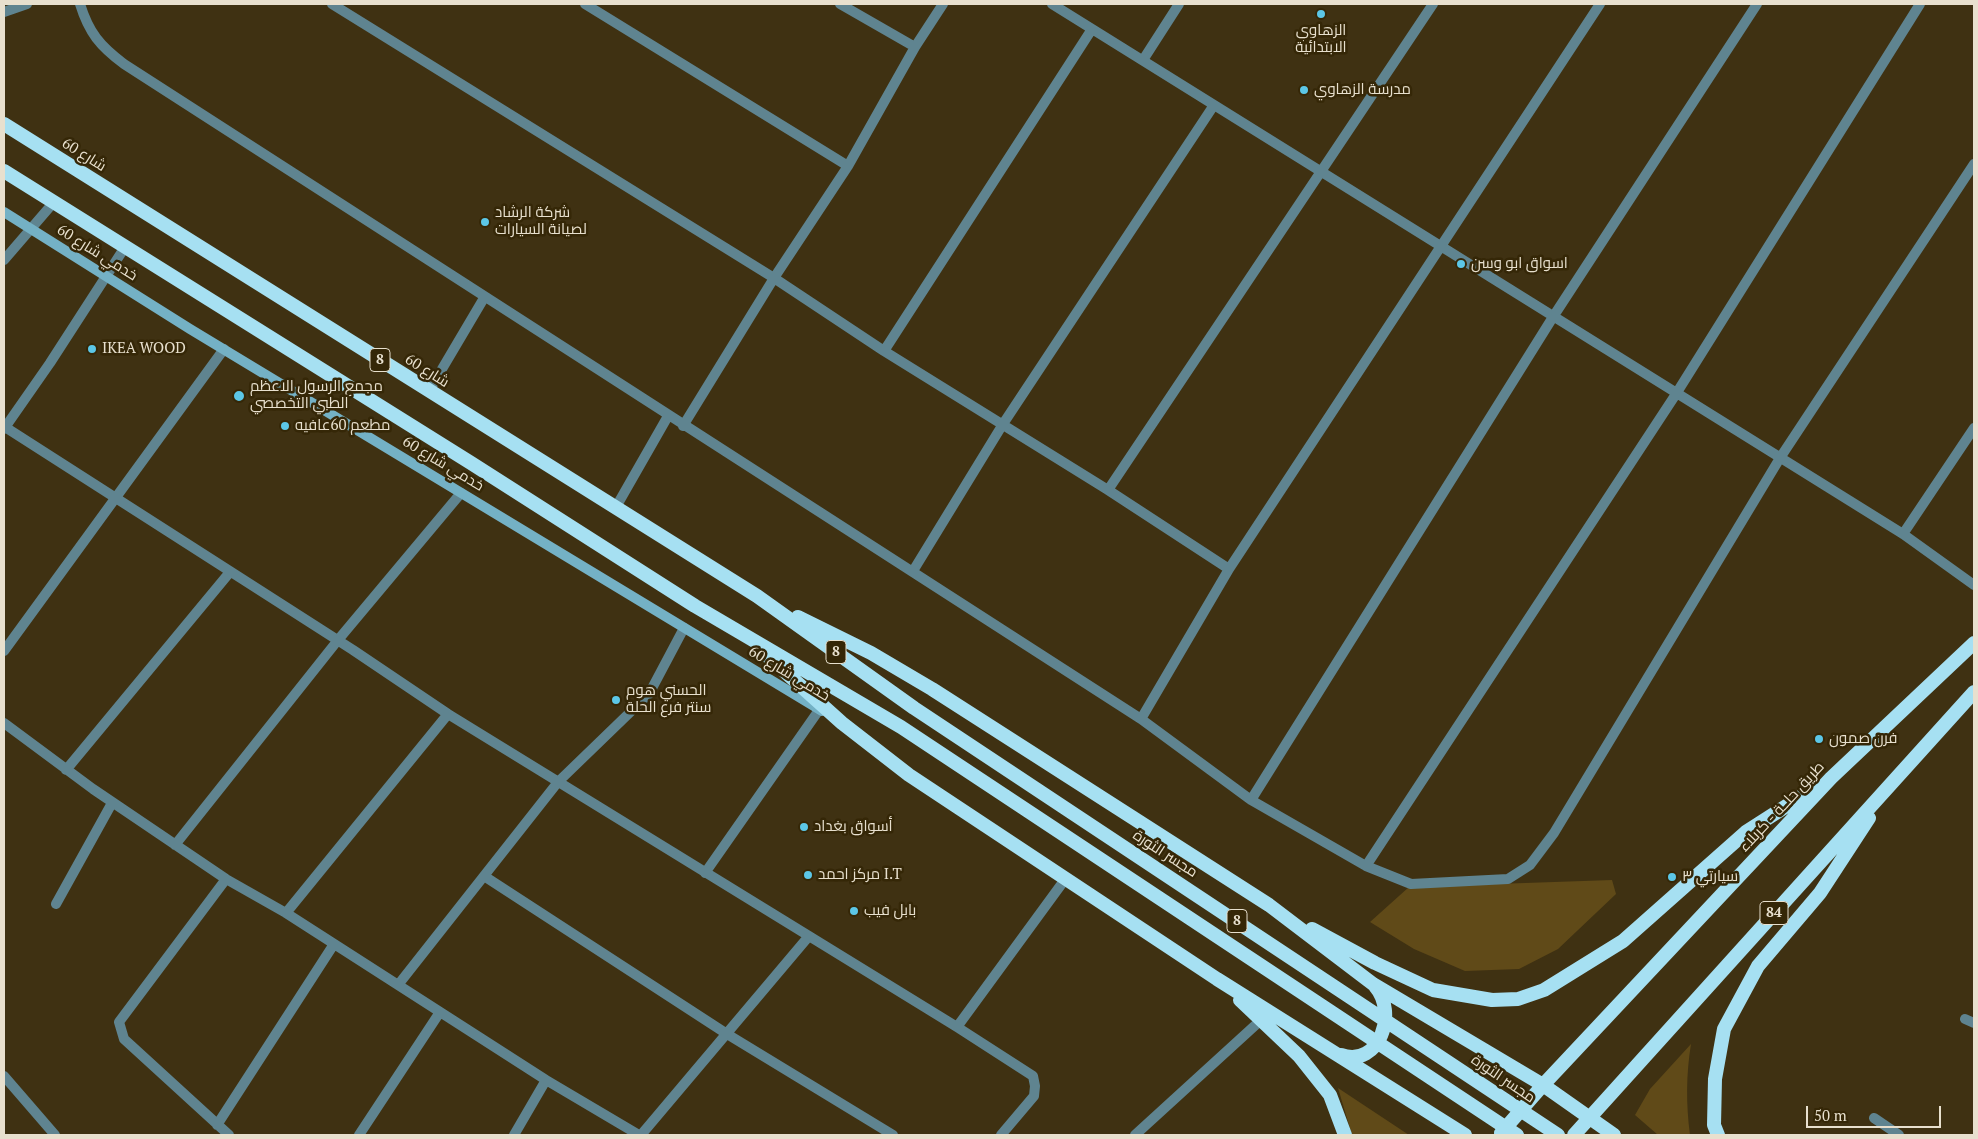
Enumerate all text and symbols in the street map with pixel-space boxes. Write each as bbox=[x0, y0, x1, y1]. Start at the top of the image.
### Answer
marker: الزهاوي الابتدائية bbox=[1315, 8, 1327, 20]
place label: الزهاوي الابتدائية bbox=[1295, 22, 1347, 57]
place label: مدرسة الزهاوي bbox=[1314, 81, 1411, 99]
marker: مدرسة الزهاوي bbox=[1298, 84, 1310, 96]
street label: شارع 60 bbox=[59, 134, 109, 176]
place label: شركة الرشاد لصيانة السيارات bbox=[495, 204, 587, 239]
marker: شركة الرشاد لصيانة السيارات bbox=[479, 216, 491, 228]
street label: خدمي شارع 60 bbox=[53, 221, 141, 285]
place label: اسواق ابو وسن bbox=[1471, 255, 1568, 273]
marker: اسواق ابو وسن bbox=[1455, 258, 1467, 270]
place label: IKEA WOOD bbox=[102, 340, 186, 358]
marker: IKEA WOOD bbox=[86, 343, 98, 355]
road number: 8 bbox=[370, 348, 390, 372]
street label: شارع 60 bbox=[402, 350, 452, 392]
place label: مجمع الرسول الاعظم الطبي التخصصي bbox=[250, 378, 383, 413]
marker: مجمع الرسول الاعظم الطبي التخصصي bbox=[232, 389, 246, 403]
place label: مطعم 60عافيه bbox=[295, 417, 390, 435]
marker: مطعم 60عافيه bbox=[279, 420, 291, 432]
street label: خدمي شارع 60 bbox=[399, 433, 487, 495]
road number: 8 bbox=[826, 640, 846, 664]
street label: خدمي شارع 60 bbox=[745, 643, 833, 705]
place label: الحسني هوم سنتر فرع الحلة bbox=[626, 682, 711, 717]
marker: الحسني هوم سنتر فرع الحلة bbox=[610, 694, 622, 706]
place label: فرن صمون bbox=[1829, 730, 1897, 748]
marker: فرن صمون bbox=[1813, 733, 1825, 745]
street label: طريق حلــة - كربلاء bbox=[1736, 758, 1828, 856]
place label: أسواق بغداد bbox=[814, 818, 893, 836]
marker: أسواق بغداد bbox=[798, 821, 810, 833]
street label: مجسر الثورة bbox=[1129, 826, 1201, 882]
place label: مركز احمد I.T bbox=[818, 866, 902, 884]
place label: سيارتي ٣ bbox=[1682, 868, 1738, 886]
marker: مركز احمد I.T bbox=[802, 869, 814, 881]
marker: سيارتي ٣ bbox=[1666, 871, 1678, 883]
road number: 84 bbox=[1760, 901, 1788, 924]
place label: بابل فيب bbox=[864, 902, 916, 920]
marker: بابل فيب bbox=[848, 905, 860, 917]
road number: 8 bbox=[1227, 909, 1247, 932]
street label: مجسر الثورة bbox=[1468, 1051, 1538, 1107]
scale bar bbox=[1808, 1096, 1943, 1128]
text: 50 m bbox=[1814, 1105, 1847, 1125]

